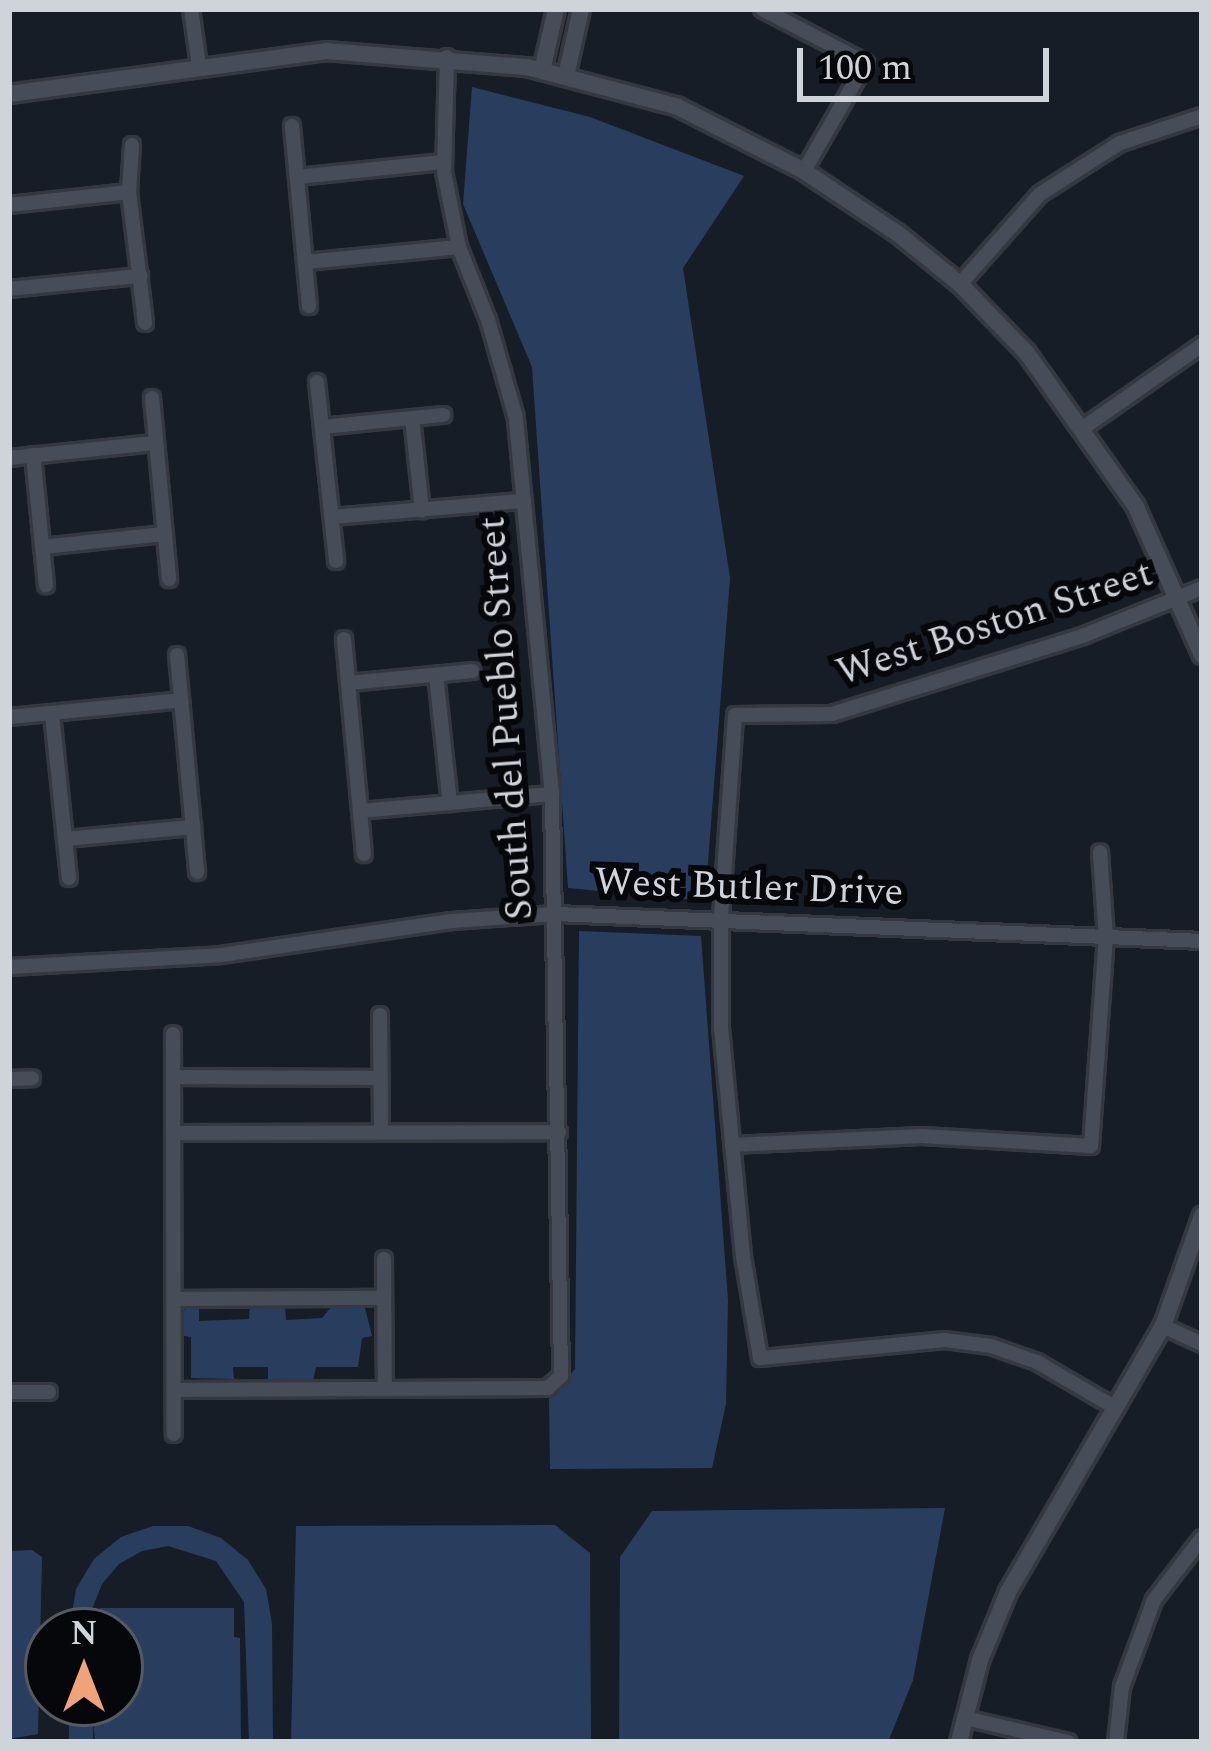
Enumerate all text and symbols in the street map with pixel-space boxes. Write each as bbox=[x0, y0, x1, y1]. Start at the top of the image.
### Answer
scale bar bbox=[803, 24, 1055, 98]
text: 100 m bbox=[818, 41, 912, 96]
street label: South del Pueblo Street bbox=[470, 515, 544, 921]
street label: West Boston Street bbox=[831, 551, 1159, 697]
street label: West Butler Drive bbox=[594, 859, 904, 917]
north arrow bbox=[24, 1607, 144, 1727]
text: N bbox=[71, 1609, 97, 1659]

